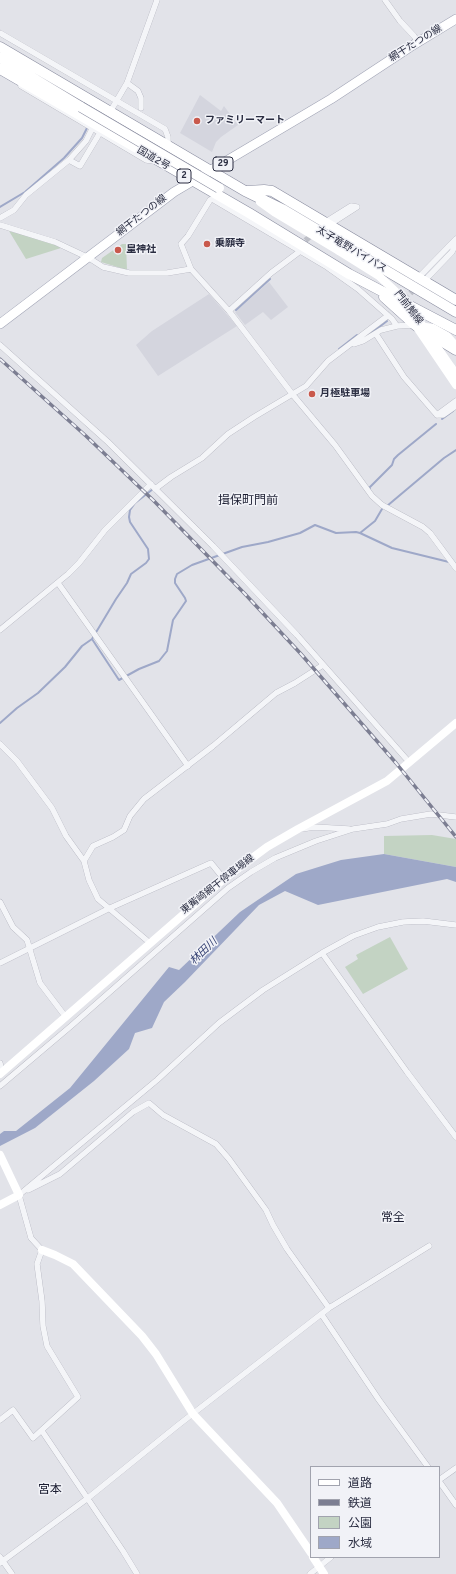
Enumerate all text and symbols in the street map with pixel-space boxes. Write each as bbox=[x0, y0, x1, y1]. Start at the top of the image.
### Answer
street label: 網干たつの線 bbox=[387, 23, 445, 65]
place label: ファミリーマート bbox=[205, 115, 285, 127]
marker: ファミリーマート bbox=[192, 116, 202, 126]
street label: 国道2号 bbox=[134, 145, 172, 173]
road number: 29 bbox=[213, 157, 233, 171]
road number: 2 bbox=[177, 169, 191, 183]
street label: 網干たつの線 bbox=[115, 193, 169, 239]
street label: 太子竜野バイパス bbox=[314, 224, 388, 276]
place label: 乗願寺 bbox=[215, 238, 245, 250]
marker: 乗願寺 bbox=[202, 239, 212, 249]
place label: 皇神社 bbox=[126, 244, 156, 256]
marker: 皇神社 bbox=[113, 245, 123, 255]
street label: 門前鵤線 bbox=[391, 289, 425, 327]
place label: 月極駐車場 bbox=[320, 388, 370, 400]
marker: 月極駐車場 bbox=[307, 389, 317, 399]
district label: 揖保町門前 bbox=[218, 495, 278, 509]
street label: 東觜崎網干停車場線 bbox=[179, 853, 257, 917]
water label: 林田川 bbox=[188, 936, 220, 968]
district label: 常全 bbox=[381, 1212, 405, 1226]
legend bbox=[310, 1466, 440, 1558]
text: 道路 bbox=[348, 1476, 372, 1492]
district label: 宮本 bbox=[38, 1484, 62, 1498]
text: 鉄道 bbox=[348, 1496, 372, 1512]
text: 公園 bbox=[348, 1516, 372, 1532]
text: 水域 bbox=[348, 1536, 372, 1552]

